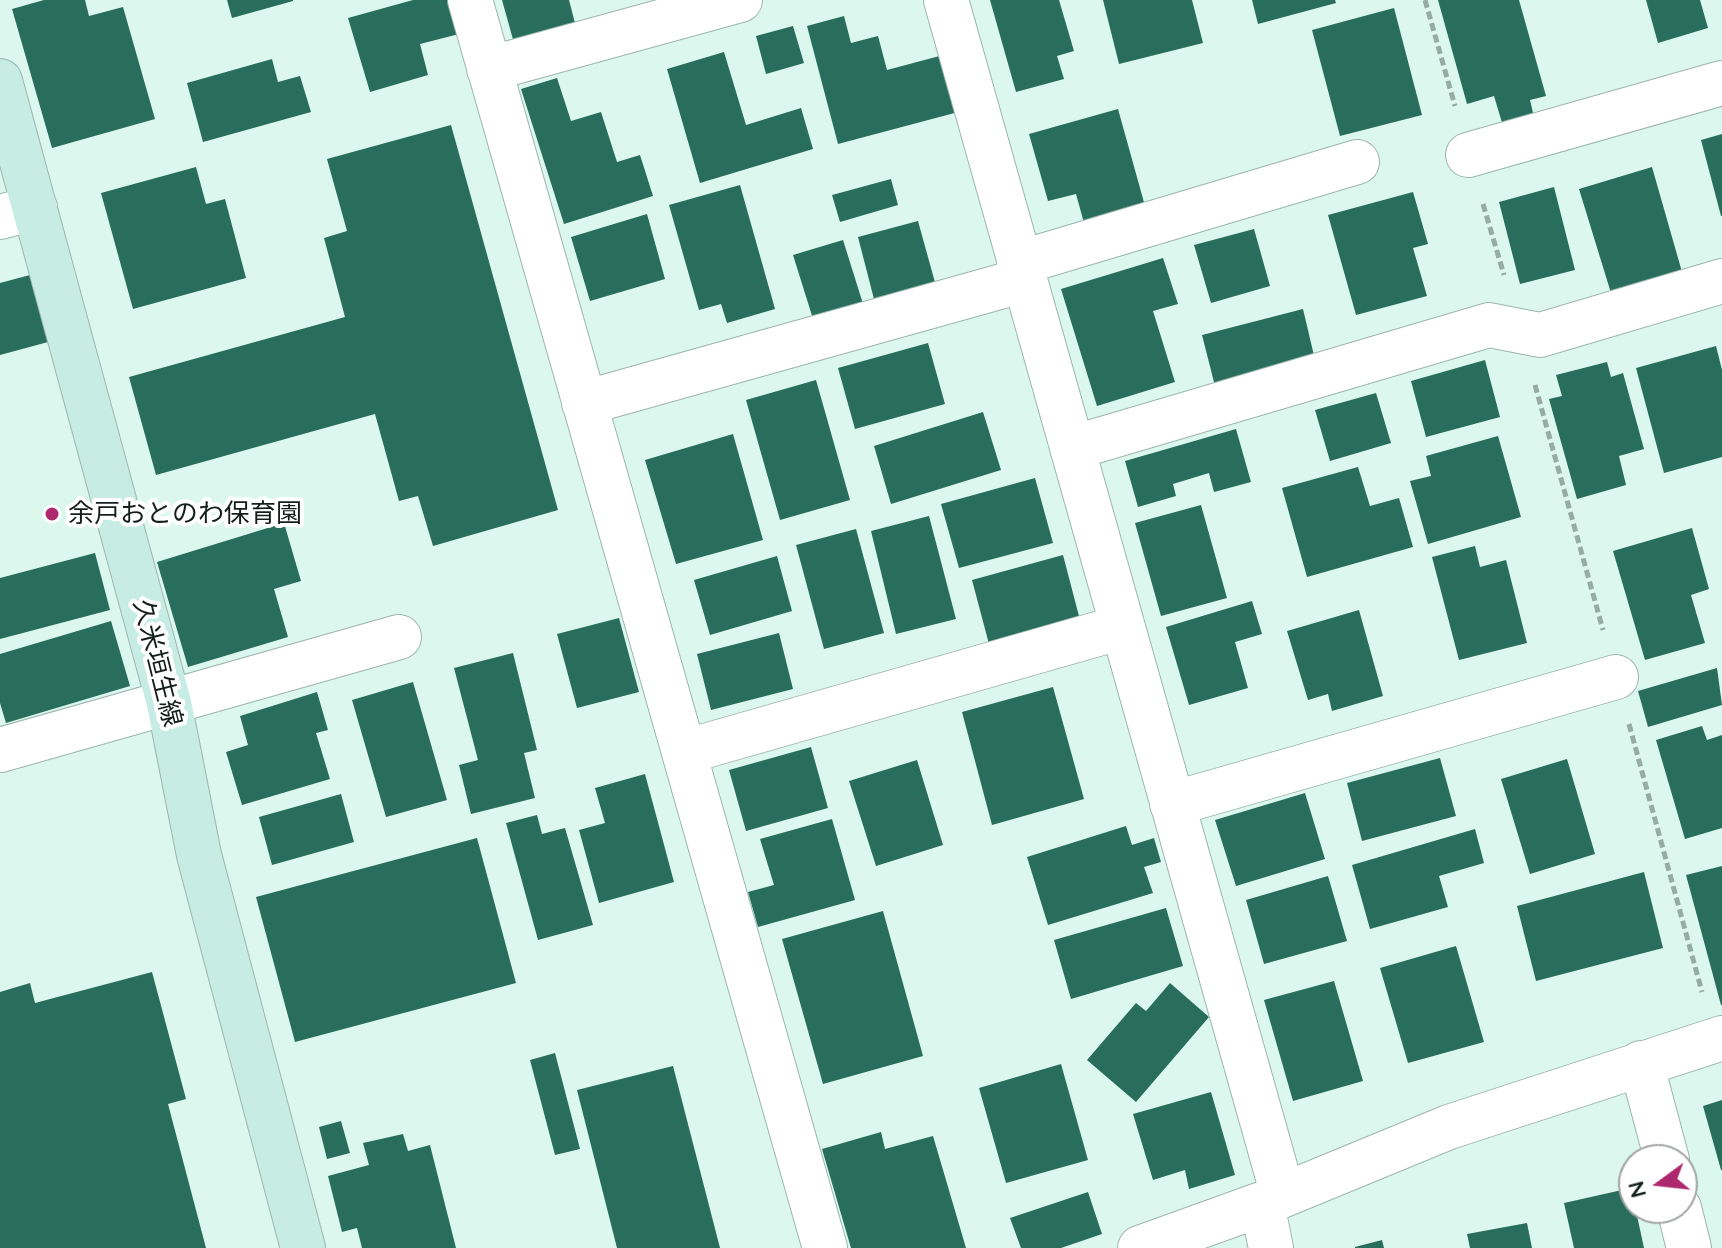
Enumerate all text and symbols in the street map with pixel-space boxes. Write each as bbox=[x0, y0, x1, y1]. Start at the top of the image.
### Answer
place label: 余戸おとのわ保育園 bbox=[68, 498, 302, 530]
marker: 余戸おとのわ保育園 bbox=[43, 505, 61, 523]
street label: 久米垣生線 bbox=[126, 596, 188, 730]
north arrow bbox=[1618, 1144, 1698, 1224]
text: N bbox=[1621, 1178, 1652, 1201]

